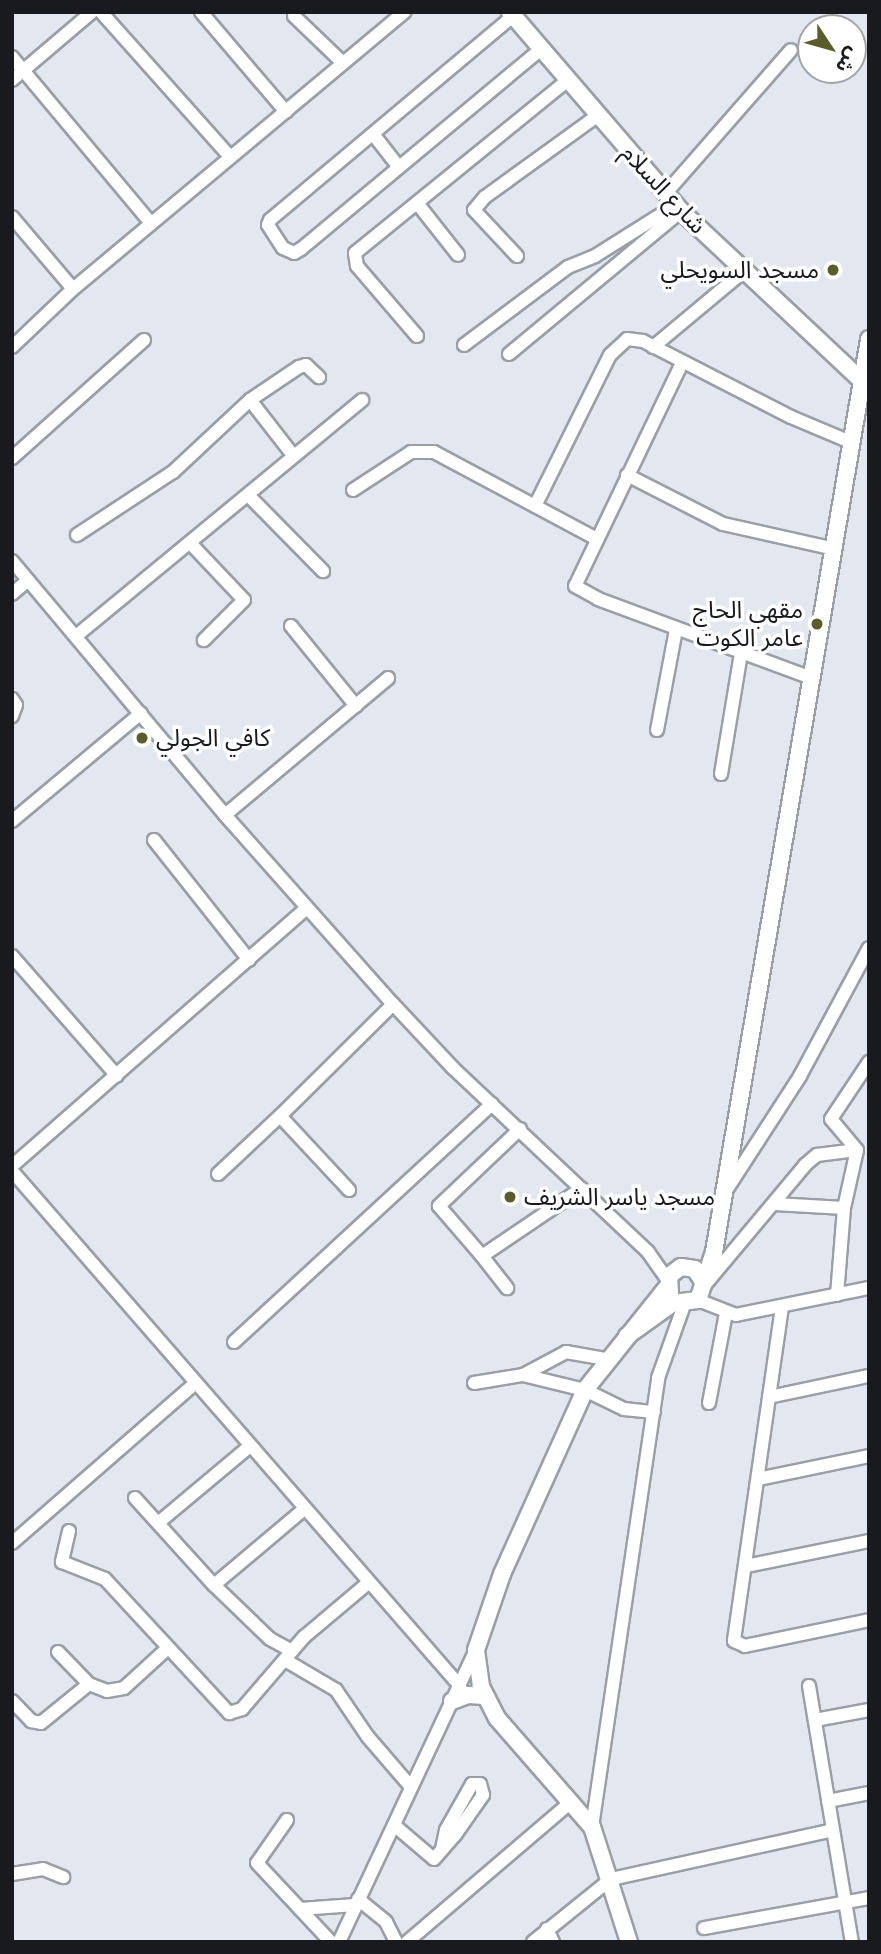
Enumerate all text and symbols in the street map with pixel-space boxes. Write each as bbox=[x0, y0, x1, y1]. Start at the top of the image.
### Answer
north arrow bbox=[797, 14, 867, 84]
text: ش bbox=[829, 42, 866, 79]
street label: شارع السلام bbox=[615, 138, 713, 240]
place label: مسجد السويحلي bbox=[661, 256, 819, 284]
marker: مسجد السويحلي bbox=[825, 262, 841, 278]
place label: مقهي الحاج عامر الكوت bbox=[693, 596, 803, 652]
marker: مقهي الحاج عامر الكوت bbox=[809, 616, 825, 632]
place label: كافي الجولي bbox=[156, 724, 270, 752]
marker: كافي الجولي bbox=[134, 730, 150, 746]
place label: مسجد ياسر الشريف bbox=[524, 1183, 715, 1211]
marker: مسجد ياسر الشريف bbox=[502, 1189, 518, 1205]

